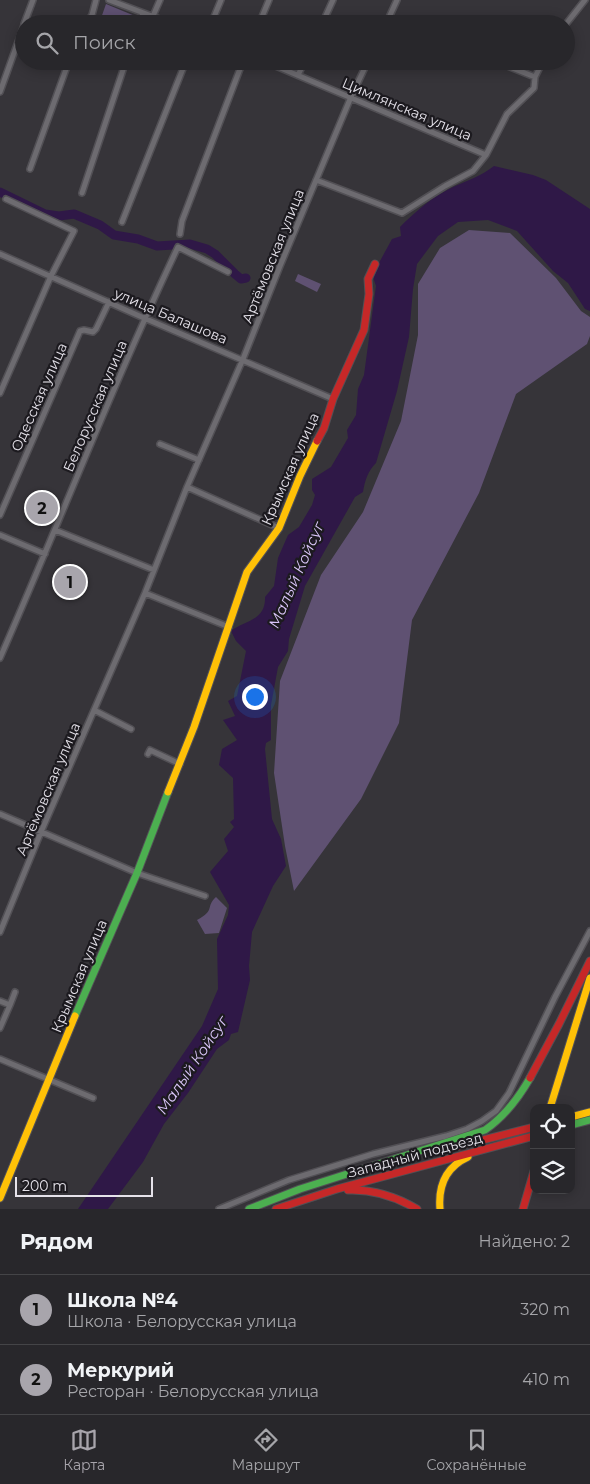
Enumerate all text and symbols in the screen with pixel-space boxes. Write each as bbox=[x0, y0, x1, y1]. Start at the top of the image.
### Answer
search box bbox=[15, 15, 575, 70]
icon: search bbox=[33, 29, 61, 57]
text: Поиск bbox=[73, 31, 136, 54]
street label: Цимлянская улица bbox=[340, 74, 474, 144]
street label: Артёмовская улица bbox=[238, 186, 308, 326]
street label: улица Балашова bbox=[111, 284, 230, 348]
street label: Белорусская улица bbox=[59, 338, 131, 474]
street label: Одесская улица bbox=[7, 340, 71, 454]
street label: Крымская улица bbox=[257, 410, 323, 528]
pin: 2 bbox=[26, 489, 58, 527]
water label: Малый Койсуг bbox=[264, 518, 328, 631]
pin: 1 bbox=[54, 563, 86, 601]
your location bbox=[242, 684, 268, 710]
street label: Артёмовская улица bbox=[12, 720, 84, 858]
street label: Крымская улица bbox=[47, 917, 111, 1035]
water label: Малый Койсуг bbox=[152, 1012, 232, 1118]
map controls bbox=[530, 1104, 575, 1194]
button: locate bbox=[530, 1104, 575, 1149]
street label: Западный подъезд bbox=[346, 1128, 484, 1182]
button: layers bbox=[530, 1149, 575, 1194]
scale bar bbox=[15, 1174, 152, 1197]
text: 200 m bbox=[22, 1177, 67, 1195]
text: Рядом bbox=[20, 1229, 93, 1254]
text: Найдено: 2 bbox=[479, 1232, 570, 1251]
text: Школа №4 bbox=[67, 1289, 178, 1312]
text: 1 bbox=[33, 1300, 39, 1319]
text: 320 m bbox=[520, 1300, 570, 1319]
text: Школа · Белорусская улица bbox=[67, 1312, 297, 1331]
text: Меркурий bbox=[67, 1359, 174, 1382]
text: 2 bbox=[31, 1370, 41, 1389]
text: 410 m bbox=[522, 1370, 570, 1389]
text: Ресторан · Белорусская улица bbox=[67, 1382, 319, 1401]
tab: Карта bbox=[63, 1426, 105, 1474]
tab: Маршрут bbox=[232, 1426, 300, 1474]
tab: Сохранённые bbox=[427, 1426, 527, 1474]

